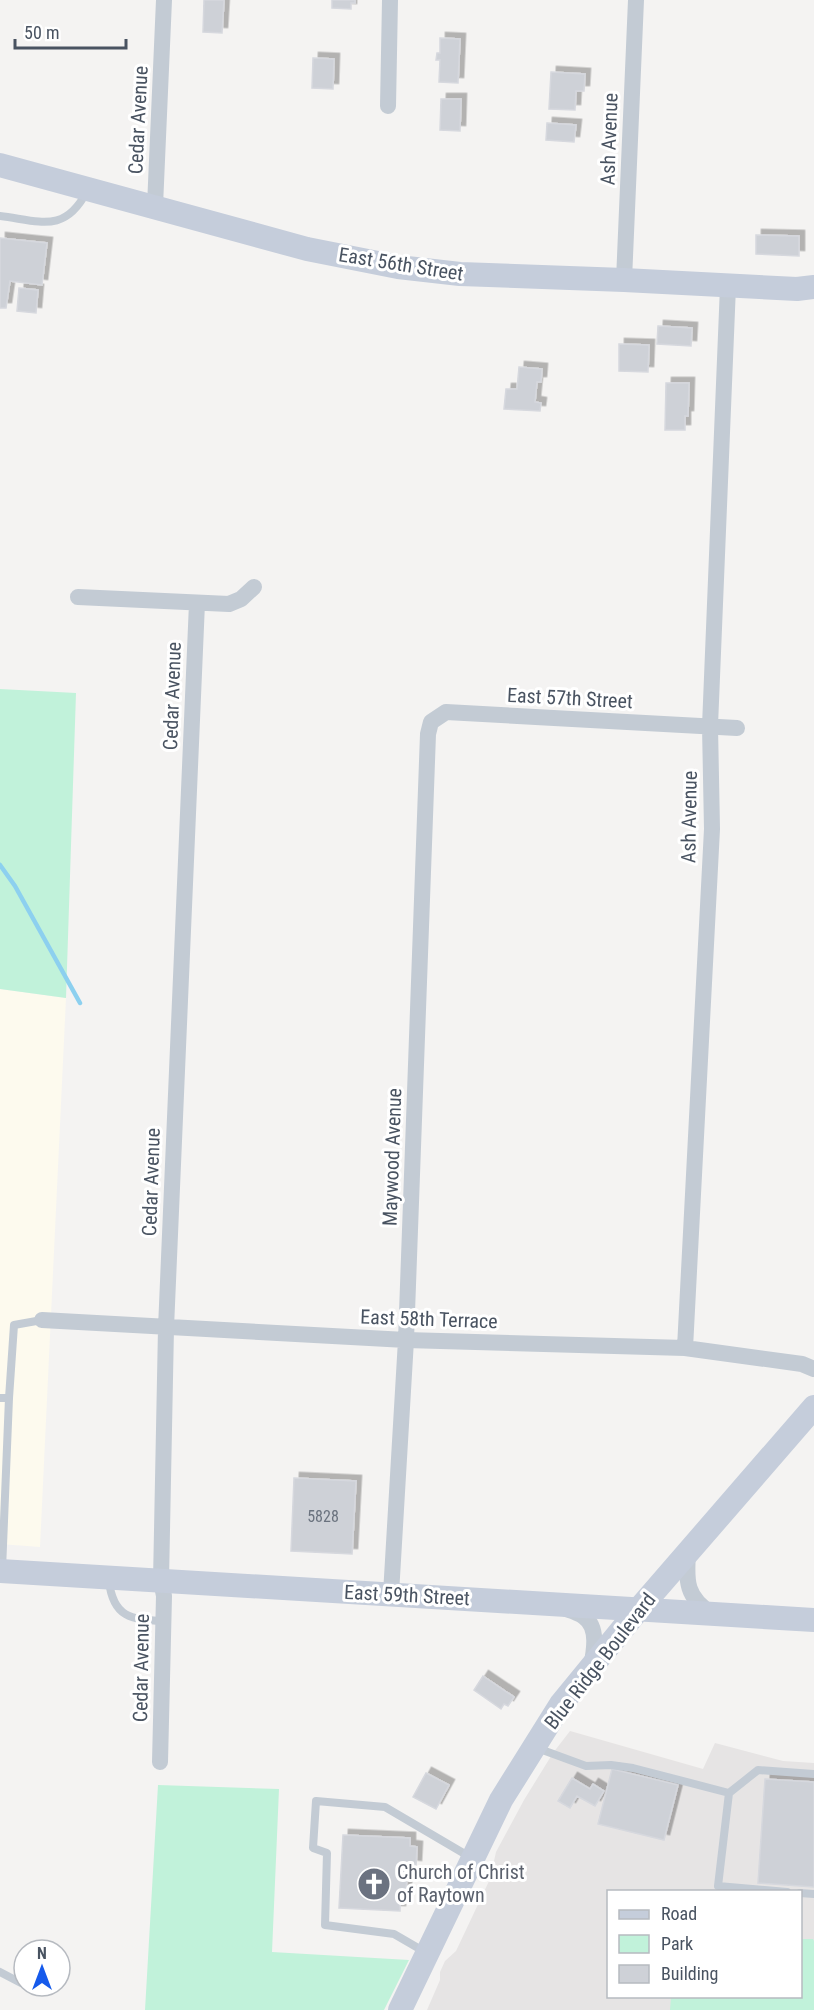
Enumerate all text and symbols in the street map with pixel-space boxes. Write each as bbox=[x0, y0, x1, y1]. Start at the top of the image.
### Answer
scale bar bbox=[15, 12, 126, 50]
text: 50 m bbox=[24, 22, 59, 43]
street label: Cedar Avenue bbox=[123, 65, 153, 175]
street label: Ash Avenue bbox=[595, 92, 623, 186]
street label: East 56th Street bbox=[337, 242, 465, 286]
street label: Cedar Avenue bbox=[158, 641, 186, 751]
street label: East 57th Street bbox=[506, 683, 634, 713]
street label: Ash Avenue bbox=[676, 771, 702, 863]
street label: Maywood Avenue bbox=[378, 1088, 406, 1226]
street label: Cedar Avenue bbox=[137, 1127, 165, 1237]
street label: East 58th Terrace bbox=[360, 1305, 498, 1333]
house number: 5828 bbox=[307, 1507, 339, 1526]
street label: East 59th Street bbox=[343, 1580, 471, 1610]
street label: Blue Ridge Boulevard bbox=[539, 1588, 661, 1734]
street label: Cedar Avenue bbox=[128, 1614, 154, 1722]
place label: Church of Christ of Raytown bbox=[397, 1860, 525, 1907]
church icon: Church of Christ of Raytown bbox=[356, 1866, 392, 1902]
legend bbox=[607, 1890, 802, 1998]
text: Road bbox=[661, 1903, 697, 1924]
text: Park bbox=[661, 1933, 693, 1954]
north arrow bbox=[12, 1938, 72, 1998]
text: N bbox=[37, 1944, 47, 1963]
text: Building bbox=[661, 1963, 718, 1984]

